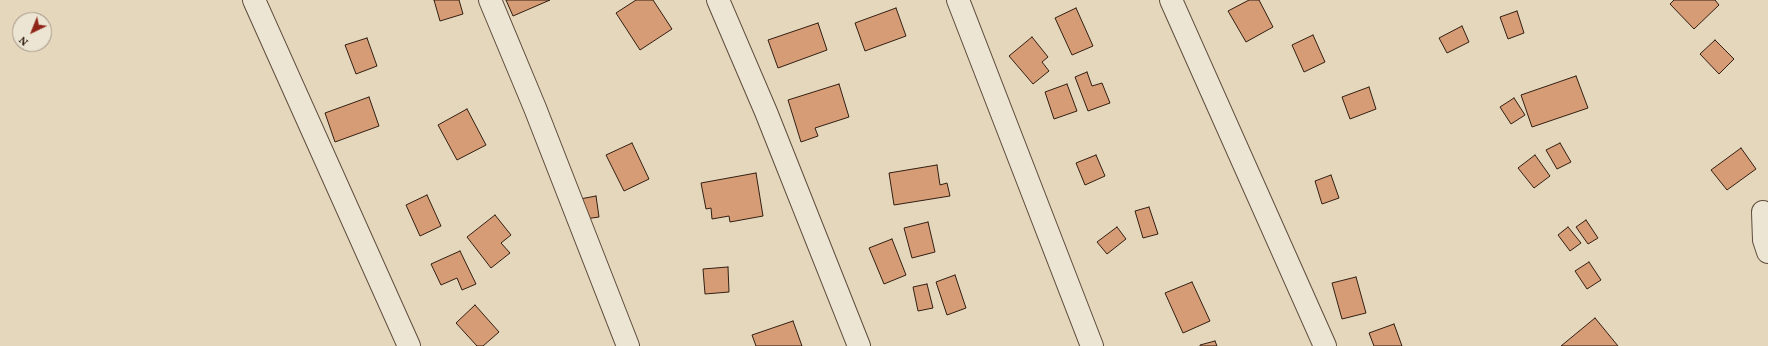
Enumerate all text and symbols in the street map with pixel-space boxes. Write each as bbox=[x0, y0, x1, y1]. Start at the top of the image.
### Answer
north arrow bbox=[12, 12, 52, 52]
text: N bbox=[16, 32, 32, 49]

